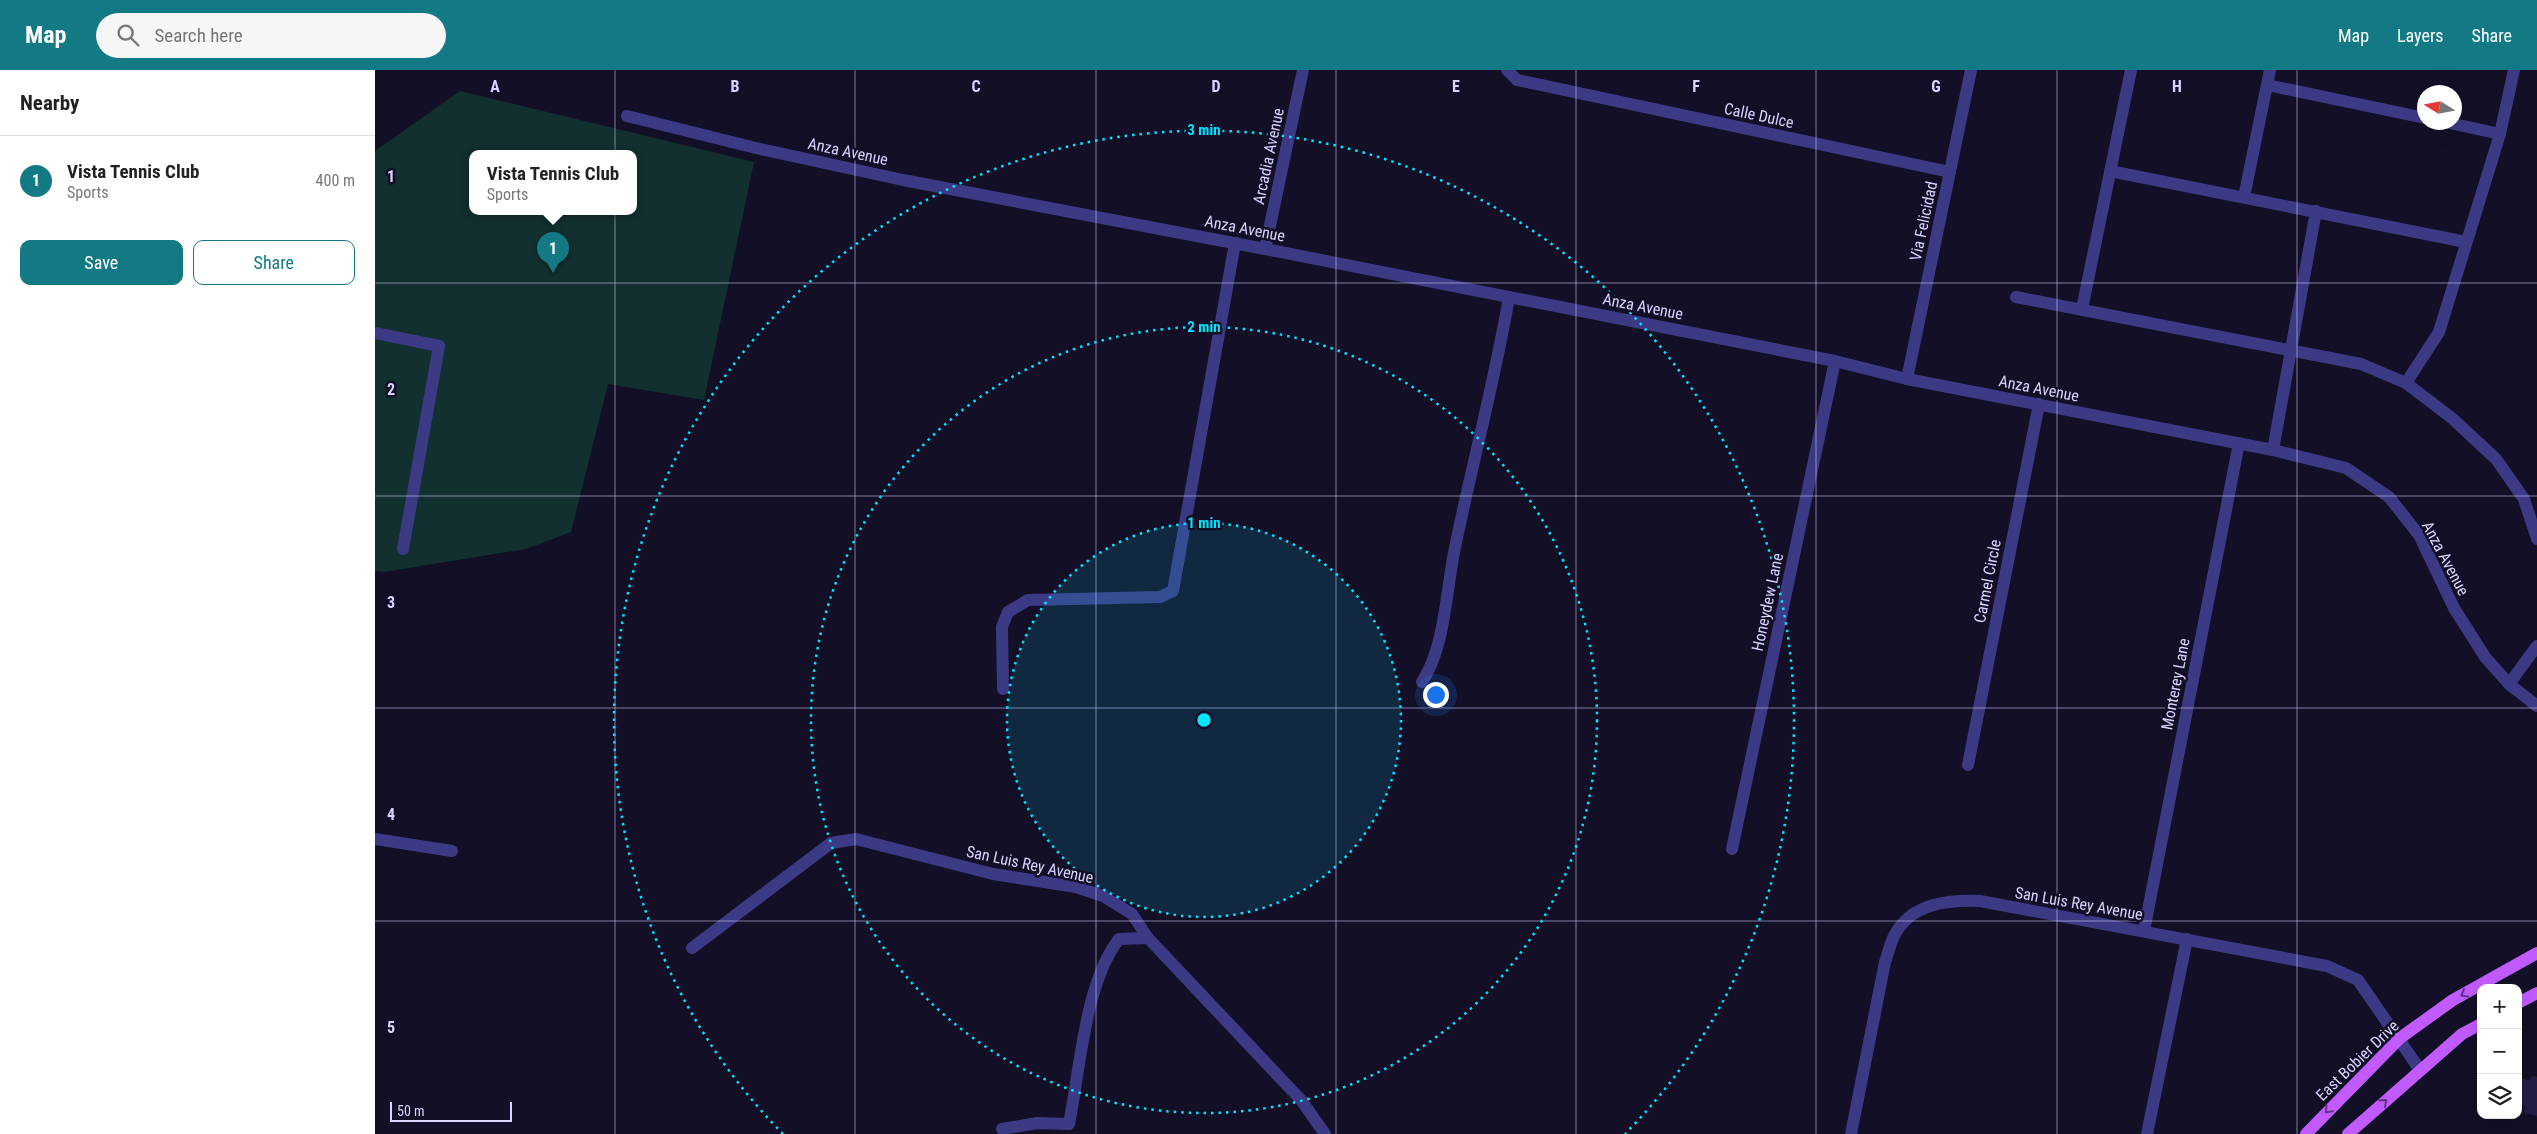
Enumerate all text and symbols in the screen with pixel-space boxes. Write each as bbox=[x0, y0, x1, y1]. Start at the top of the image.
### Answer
search box bbox=[96, 13, 446, 58]
text: Map bbox=[25, 21, 66, 49]
icon: search bbox=[114, 21, 142, 49]
text: Search here bbox=[154, 24, 243, 47]
text: Map bbox=[2338, 25, 2369, 46]
text: Layers bbox=[2397, 25, 2444, 46]
text: Share bbox=[2472, 25, 2512, 46]
text: A bbox=[490, 77, 500, 96]
text: B bbox=[731, 77, 740, 96]
text: C bbox=[971, 77, 981, 96]
text: D bbox=[1211, 77, 1221, 96]
text: E bbox=[1452, 77, 1460, 96]
text: F bbox=[1692, 77, 1700, 96]
text: G bbox=[1931, 77, 1941, 96]
text: H bbox=[2172, 77, 2182, 96]
north arrow bbox=[2417, 85, 2462, 130]
text: Nearby bbox=[20, 91, 79, 115]
street label: Calle Dulce bbox=[1722, 99, 1795, 132]
street label: Arcadia Avenue bbox=[1249, 106, 1288, 206]
text: 3 min bbox=[1187, 121, 1221, 139]
street label: Anza Avenue bbox=[806, 134, 890, 169]
popup bbox=[469, 150, 637, 215]
text: Vista Tennis Club bbox=[67, 160, 199, 183]
text: Vista Tennis Club bbox=[487, 162, 619, 185]
text: 1 bbox=[387, 167, 395, 186]
text: 1 bbox=[32, 171, 40, 190]
text: 400 m bbox=[316, 171, 355, 190]
street label: Via Felicidad bbox=[1906, 180, 1941, 263]
text: Sports bbox=[67, 183, 109, 202]
text: Sports bbox=[487, 185, 528, 204]
street label: Anza Avenue bbox=[1203, 211, 1287, 246]
pin: 1 bbox=[537, 232, 569, 273]
button: Save bbox=[20, 240, 183, 285]
button: Share bbox=[193, 240, 355, 285]
street label: Anza Avenue bbox=[1601, 289, 1685, 324]
text: 2 min bbox=[1187, 318, 1221, 336]
street label: Anza Avenue bbox=[1997, 371, 2081, 406]
text: 2 bbox=[387, 380, 395, 399]
text: 1 min bbox=[1187, 514, 1221, 532]
street label: Anza Avenue bbox=[2418, 518, 2473, 599]
street label: Carmel Circle bbox=[1970, 538, 2005, 624]
street label: Honeydew Lane bbox=[1748, 551, 1787, 653]
text: 3 bbox=[387, 593, 395, 612]
street label: Monterey Lane bbox=[2157, 637, 2194, 732]
your location bbox=[1423, 682, 1449, 708]
centre of rings bbox=[1195, 711, 1213, 729]
text: 4 bbox=[387, 805, 395, 824]
street label: San Luis Rey Avenue bbox=[965, 842, 1095, 887]
street label: San Luis Rey Avenue bbox=[2014, 883, 2144, 924]
map controls bbox=[2477, 984, 2522, 1119]
button: + bbox=[2477, 984, 2522, 1029]
one-way arrow bbox=[2460, 988, 2469, 998]
street label: East Bobier Drive bbox=[2312, 1016, 2403, 1105]
text: 5 bbox=[387, 1018, 395, 1037]
button: − bbox=[2477, 1029, 2522, 1074]
button: layers bbox=[2477, 1074, 2522, 1119]
one-way arrow bbox=[2378, 1098, 2387, 1107]
scale bar bbox=[390, 1099, 513, 1122]
text: 50 m bbox=[397, 1103, 425, 1119]
one-way arrow bbox=[2325, 1104, 2334, 1113]

